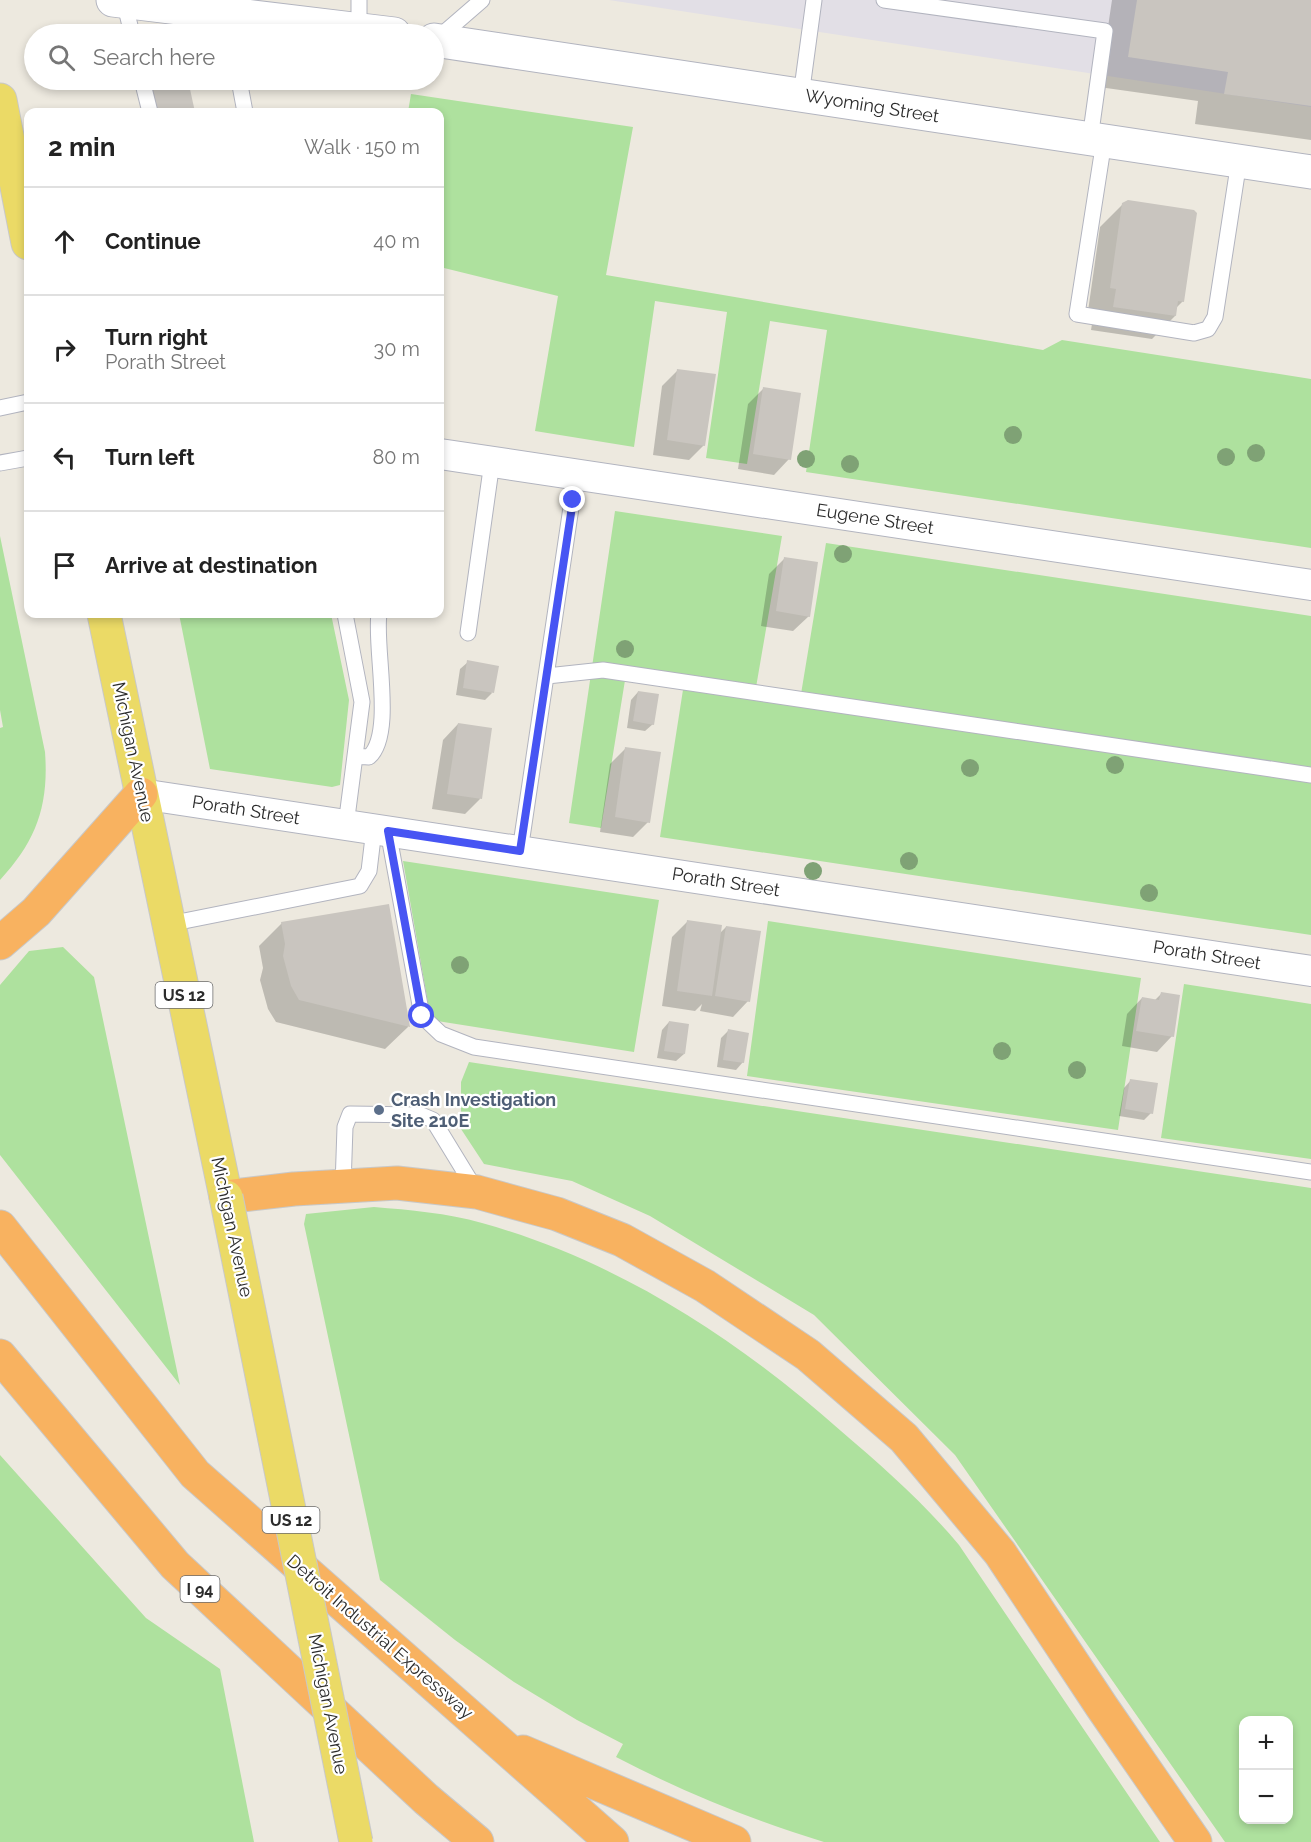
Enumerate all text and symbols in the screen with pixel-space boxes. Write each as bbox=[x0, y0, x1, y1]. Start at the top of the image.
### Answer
search box bbox=[24, 24, 444, 90]
icon: search bbox=[45, 41, 78, 74]
text: Search here bbox=[93, 44, 215, 70]
street label: Wyoming Street bbox=[804, 85, 941, 126]
text: 2 min bbox=[48, 132, 115, 162]
text: Walk · 150 m bbox=[304, 135, 420, 159]
icon: ahead bbox=[48, 225, 81, 258]
text: Continue bbox=[105, 228, 201, 254]
text: 40 m bbox=[373, 229, 420, 253]
text: Turn right bbox=[105, 324, 208, 350]
icon: right bbox=[48, 333, 81, 366]
text: 30 m bbox=[374, 337, 420, 361]
text: Porath Street bbox=[105, 350, 226, 374]
icon: left bbox=[48, 441, 81, 474]
text: Turn left bbox=[105, 444, 195, 470]
text: 80 m bbox=[372, 445, 420, 469]
route end bbox=[559, 486, 585, 512]
street label: Eugene Street bbox=[815, 499, 935, 538]
icon: arrive bbox=[48, 549, 81, 582]
text: Arrive at destination bbox=[105, 552, 318, 578]
street label: Michigan Avenue bbox=[108, 680, 159, 824]
street label: Porath Street bbox=[191, 791, 301, 828]
street label: Porath Street bbox=[671, 863, 781, 900]
street label: Porath Street bbox=[1152, 936, 1262, 973]
road number: US 12 bbox=[156, 982, 213, 1008]
route start bbox=[408, 1002, 434, 1028]
place label: Crash Investigation Site 210E bbox=[391, 1089, 556, 1131]
marker: Crash Investigation Site 210E bbox=[372, 1103, 386, 1117]
street label: Michigan Avenue bbox=[207, 1155, 258, 1299]
road number: US 12 bbox=[262, 1507, 320, 1533]
street label: Detroit Industrial Expressway bbox=[283, 1550, 478, 1723]
road number: I 94 bbox=[180, 1576, 220, 1602]
street label: Michigan Avenue bbox=[305, 1632, 352, 1776]
map controls bbox=[1239, 1716, 1293, 1824]
button: + bbox=[1239, 1716, 1293, 1770]
button: − bbox=[1239, 1770, 1293, 1824]

